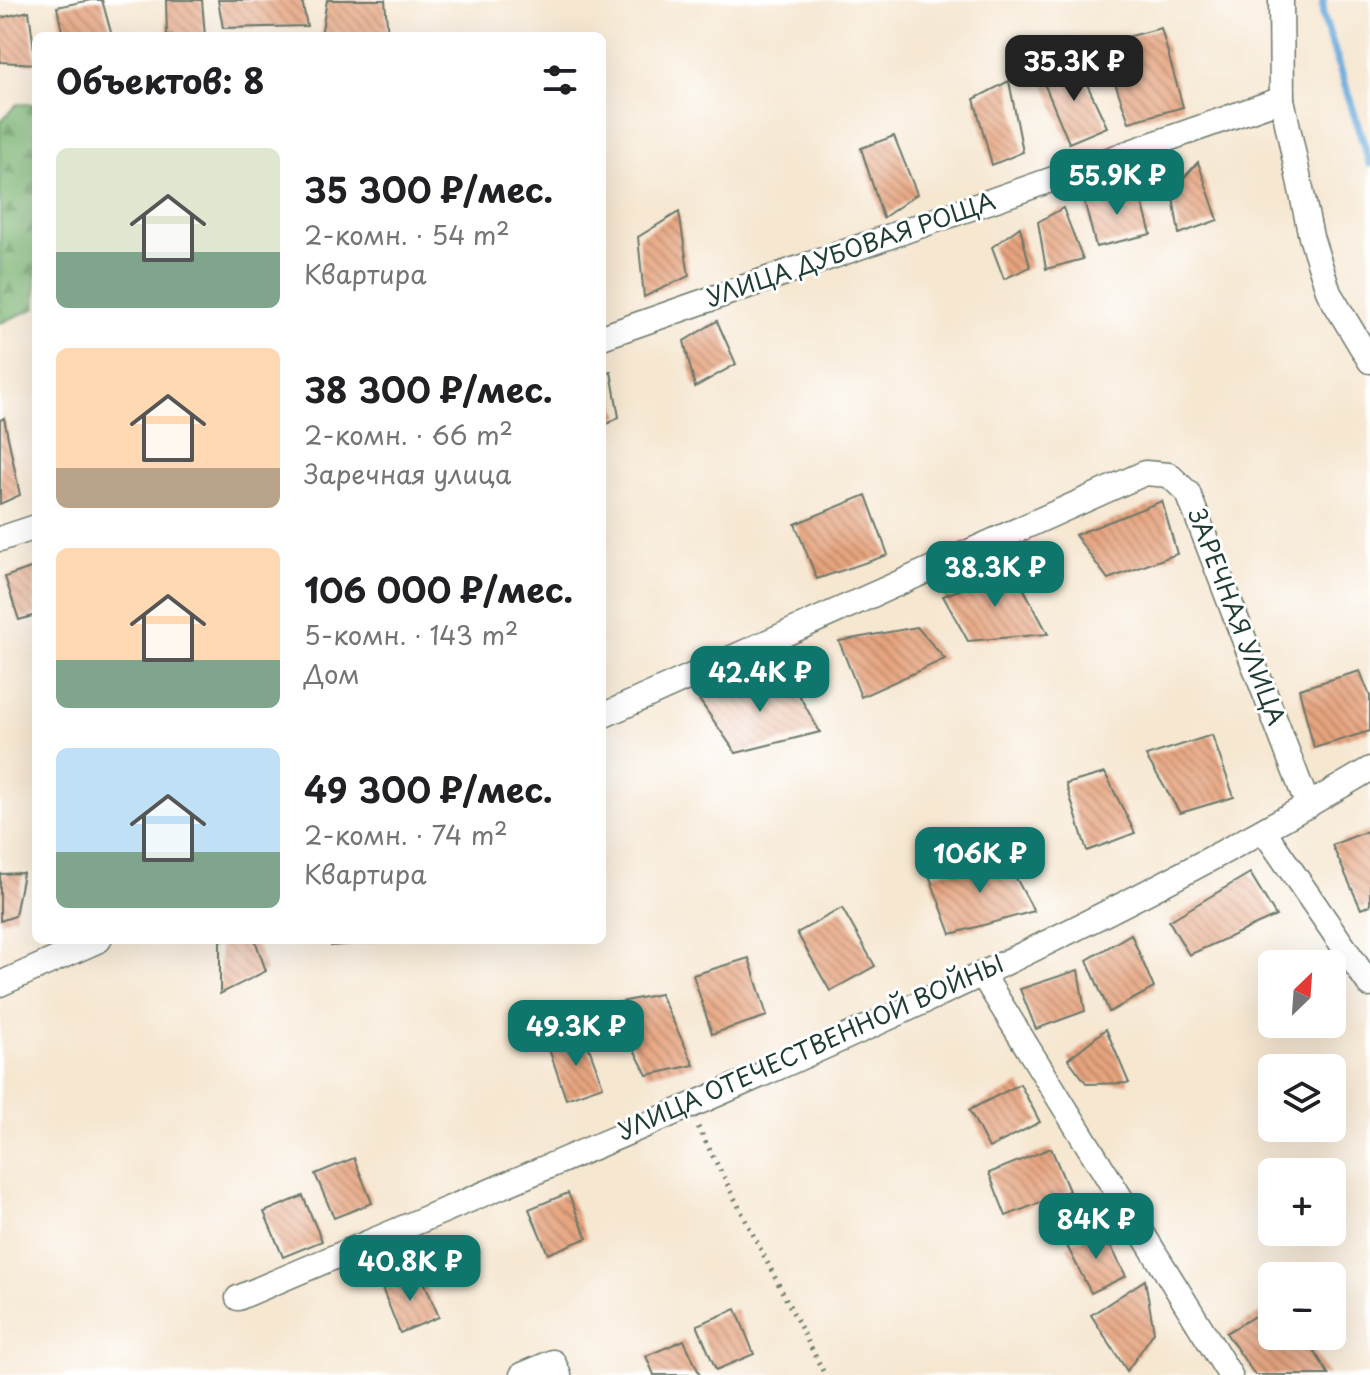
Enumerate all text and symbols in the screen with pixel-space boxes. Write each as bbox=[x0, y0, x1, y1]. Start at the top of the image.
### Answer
pin: 35.3K ₽ bbox=[1000, 35, 1148, 103]
text: 35.3K ₽ bbox=[1023, 41, 1125, 80]
text: Объектов: 8 bbox=[56, 54, 265, 106]
icon: filters bbox=[538, 58, 582, 102]
pin: 55.9K ₽ bbox=[1043, 149, 1191, 217]
text: 55.9K ₽ bbox=[1068, 155, 1166, 194]
text: 35 300 ₽/мес. bbox=[304, 163, 553, 215]
icon: home bbox=[120, 180, 216, 276]
street label: УЛИЦА ДУБОВАЯ РОЩА bbox=[701, 182, 1000, 315]
text: 2-комн. · 54 m² bbox=[304, 215, 510, 254]
text: Квартира bbox=[304, 254, 427, 293]
text: 38 300 ₽/мес. bbox=[304, 363, 553, 415]
icon: home bbox=[120, 380, 216, 476]
text: 2-комн. · 66 m² bbox=[304, 415, 513, 454]
text: Заречная улица bbox=[304, 454, 511, 493]
street label: ЗАРЕЧНАЯ УЛИЦА bbox=[1180, 503, 1296, 730]
pin: 38.3K ₽ bbox=[921, 541, 1069, 609]
text: 38.3K ₽ bbox=[944, 547, 1046, 586]
text: 106 000 ₽/мес. bbox=[304, 563, 573, 615]
icon: home bbox=[120, 580, 216, 676]
text: 5-комн. · 143 m² bbox=[304, 615, 518, 654]
pin: 42.4K ₽ bbox=[686, 646, 834, 714]
text: 42.4K ₽ bbox=[708, 652, 812, 691]
text: Дом bbox=[304, 654, 360, 693]
text: 49 300 ₽/мес. bbox=[304, 763, 553, 815]
icon: home bbox=[120, 780, 216, 876]
text: 2-комн. · 74 m² bbox=[304, 815, 508, 854]
pin: 106K ₽ bbox=[915, 827, 1045, 895]
text: 106K ₽ bbox=[933, 833, 1027, 872]
text: Квартира bbox=[304, 854, 427, 893]
street label: УЛИЦА ОТЕЧЕСТВЕННОЙ ВОЙНЫ bbox=[611, 944, 1009, 1148]
north arrow bbox=[1258, 950, 1346, 1038]
map controls bbox=[1258, 950, 1346, 1350]
pin: 49.3K ₽ bbox=[502, 1000, 650, 1068]
text: 49.3K ₽ bbox=[526, 1006, 626, 1045]
button: layers bbox=[1258, 1054, 1346, 1142]
button: + bbox=[1258, 1158, 1346, 1246]
pin: 84K ₽ bbox=[1040, 1193, 1152, 1261]
text: 84K ₽ bbox=[1057, 1199, 1135, 1238]
pin: 40.8K ₽ bbox=[336, 1235, 484, 1303]
text: 40.8K ₽ bbox=[357, 1241, 463, 1280]
button: − bbox=[1258, 1262, 1346, 1350]

